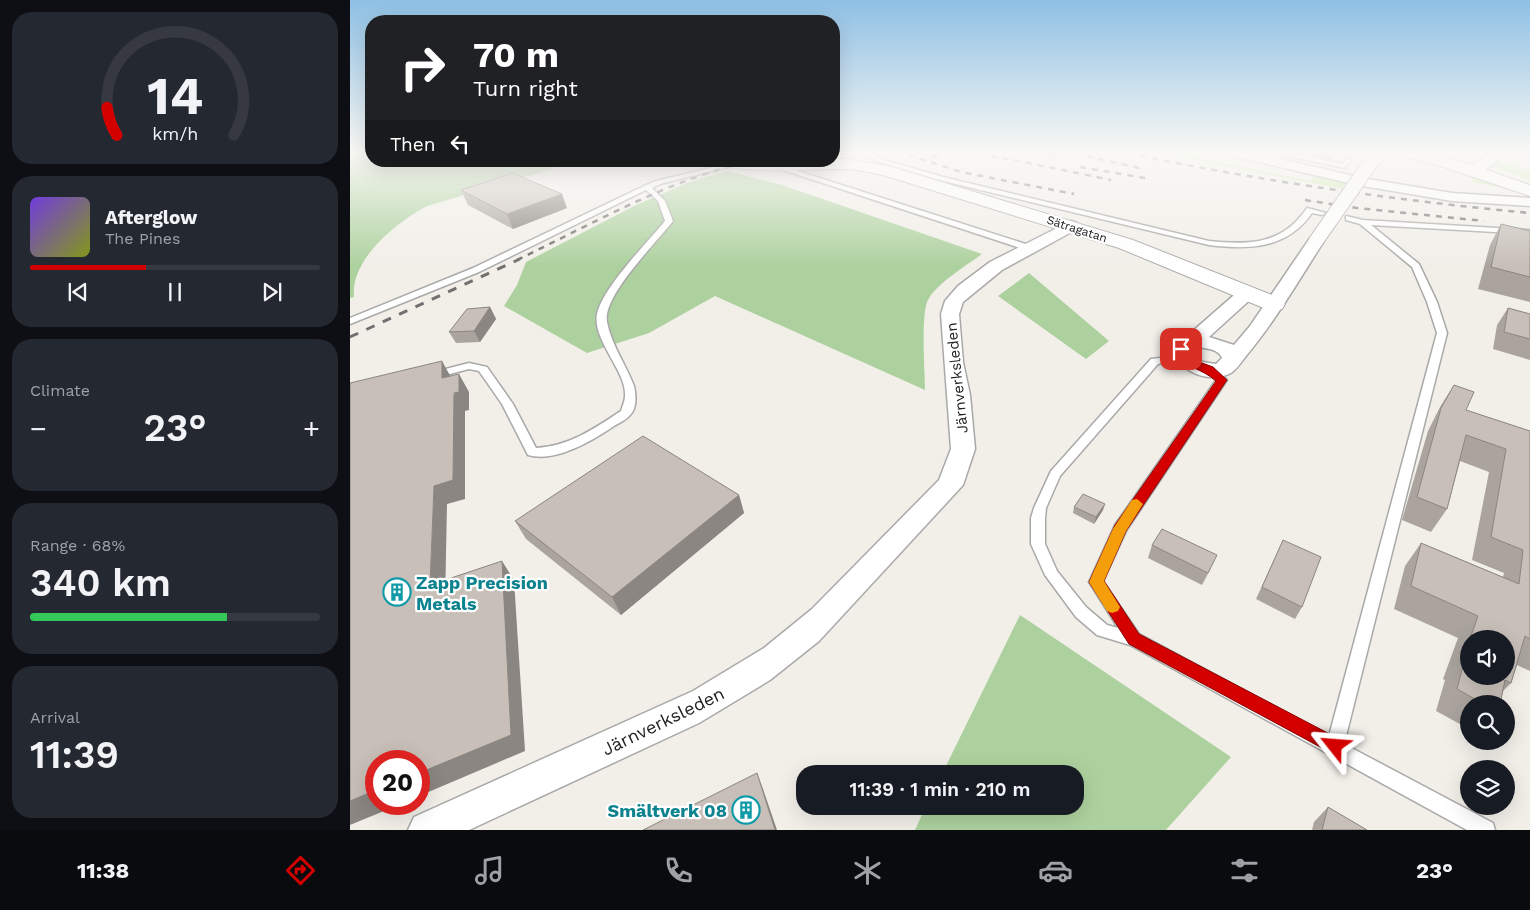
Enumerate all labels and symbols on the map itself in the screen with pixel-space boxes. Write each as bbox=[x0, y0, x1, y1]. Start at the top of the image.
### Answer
street label: Sätragatan bbox=[1045, 213, 1109, 245]
street label: Järnverksleden bbox=[942, 322, 972, 434]
pin bbox=[1160, 328, 1202, 370]
place label: Zapp Precision Metals bbox=[416, 572, 548, 614]
building icon: Zapp Precision Metals bbox=[382, 577, 412, 607]
street label: Järnverksleden bbox=[598, 682, 728, 760]
position arrow bbox=[1308, 719, 1360, 771]
speed limit sign: 20 bbox=[365, 750, 430, 815]
building icon: Smältverk 08 bbox=[731, 795, 761, 825]
place label: Smältverk 08 bbox=[608, 800, 727, 821]

